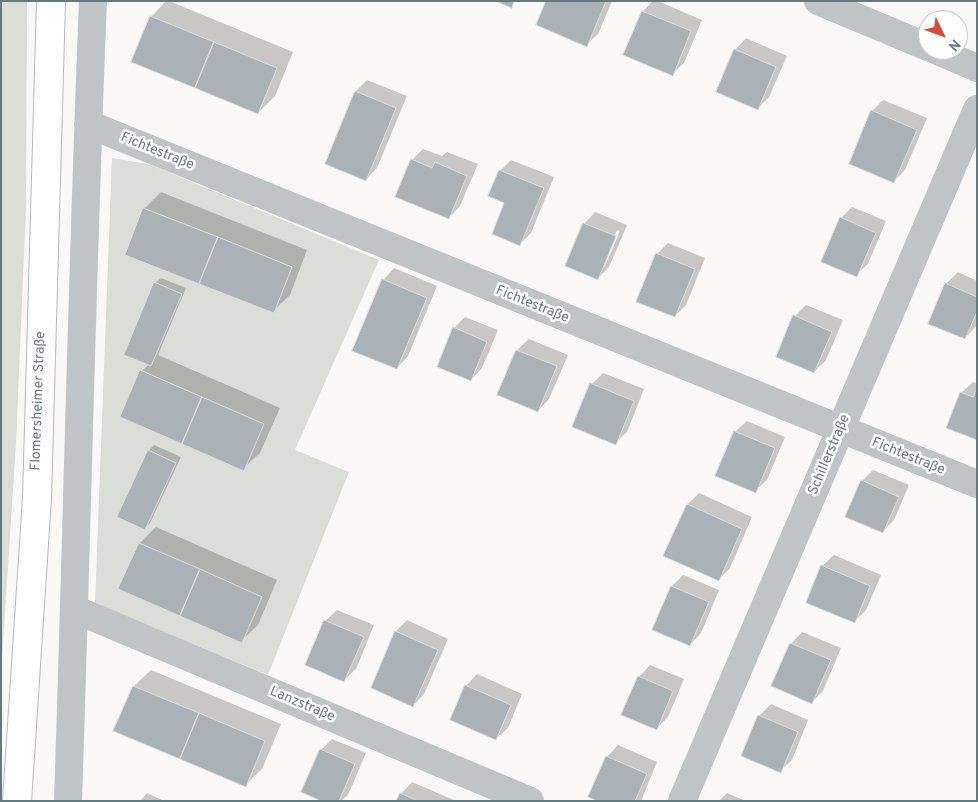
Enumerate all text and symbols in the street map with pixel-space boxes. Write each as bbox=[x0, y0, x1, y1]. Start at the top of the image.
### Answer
north arrow bbox=[918, 10, 968, 60]
text: N bbox=[944, 35, 963, 54]
street label: Fichtestraße bbox=[118, 130, 196, 174]
street label: Fichtestraße bbox=[493, 283, 571, 327]
street label: Flomersheimer Straße bbox=[28, 331, 50, 471]
street label: Schillerstraße bbox=[805, 412, 855, 498]
street label: Fichtestraße bbox=[869, 435, 947, 479]
street label: Lanzstraße bbox=[267, 684, 337, 726]

